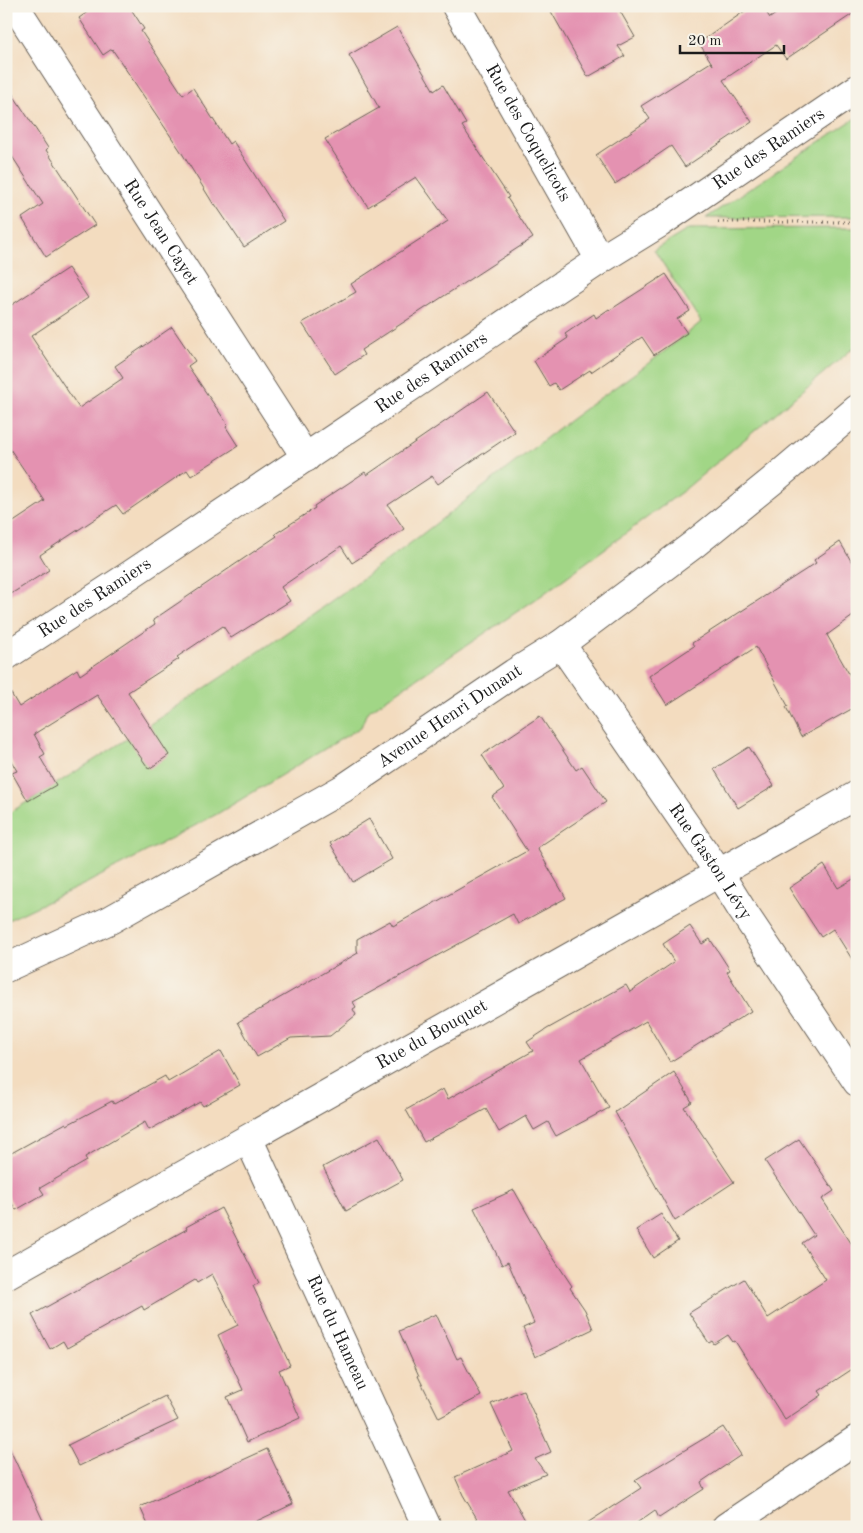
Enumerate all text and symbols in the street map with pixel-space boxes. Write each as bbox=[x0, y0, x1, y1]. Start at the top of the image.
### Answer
scale bar bbox=[680, 22, 784, 54]
text: 20 m bbox=[688, 34, 722, 49]
street label: Rue des Coquelicots bbox=[482, 61, 574, 205]
street label: Rue des Ramiers bbox=[710, 105, 828, 193]
street label: Rue Jean Cayet bbox=[120, 176, 201, 288]
street label: Rue des Ramiers bbox=[372, 329, 491, 417]
street label: Rue des Ramiers bbox=[35, 554, 155, 641]
street label: Avenue Henri Dunant bbox=[374, 661, 525, 772]
street label: Rue Gaston Lévy bbox=[665, 801, 755, 923]
street label: Rue du Bouquet bbox=[373, 996, 490, 1073]
street label: Rue du Hameau bbox=[303, 1272, 372, 1393]

